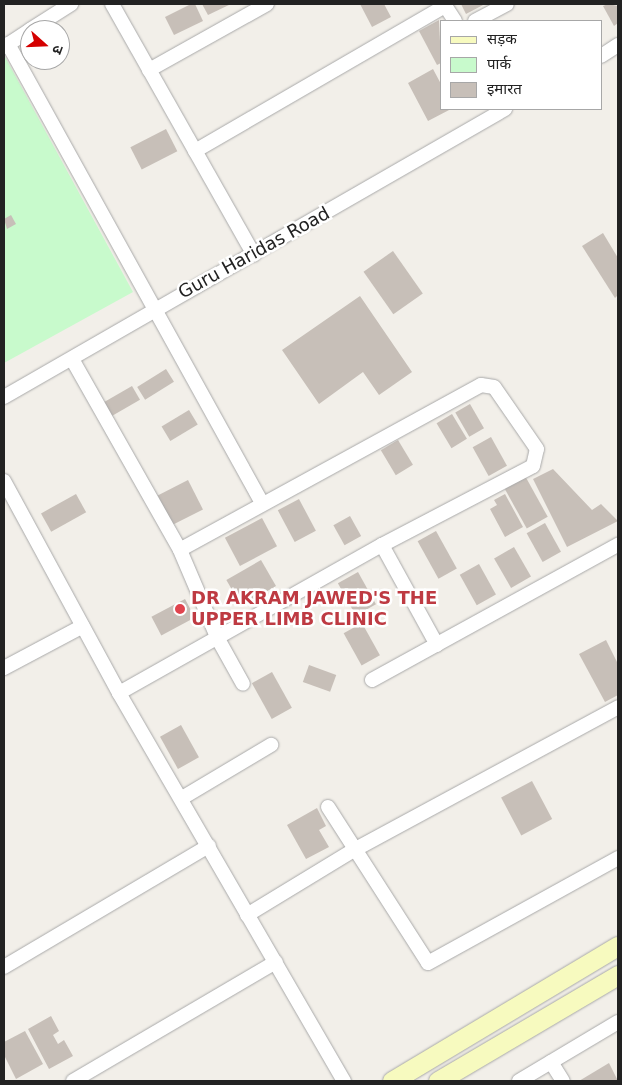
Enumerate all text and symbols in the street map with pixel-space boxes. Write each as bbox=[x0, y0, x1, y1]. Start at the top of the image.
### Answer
north arrow bbox=[20, 20, 70, 70]
legend bbox=[440, 20, 602, 110]
text: सड़क bbox=[487, 30, 517, 48]
text: उ bbox=[49, 43, 67, 56]
text: पार्क bbox=[487, 55, 511, 73]
text: इमारत bbox=[487, 80, 522, 98]
street label: Guru Haridas Road bbox=[175, 202, 333, 304]
place label: DR AKRAM JAWED'S THE UPPER LIMB CLINIC bbox=[191, 588, 437, 630]
marker: DR AKRAM JAWED'S THE UPPER LIMB CLINIC bbox=[173, 602, 187, 616]

